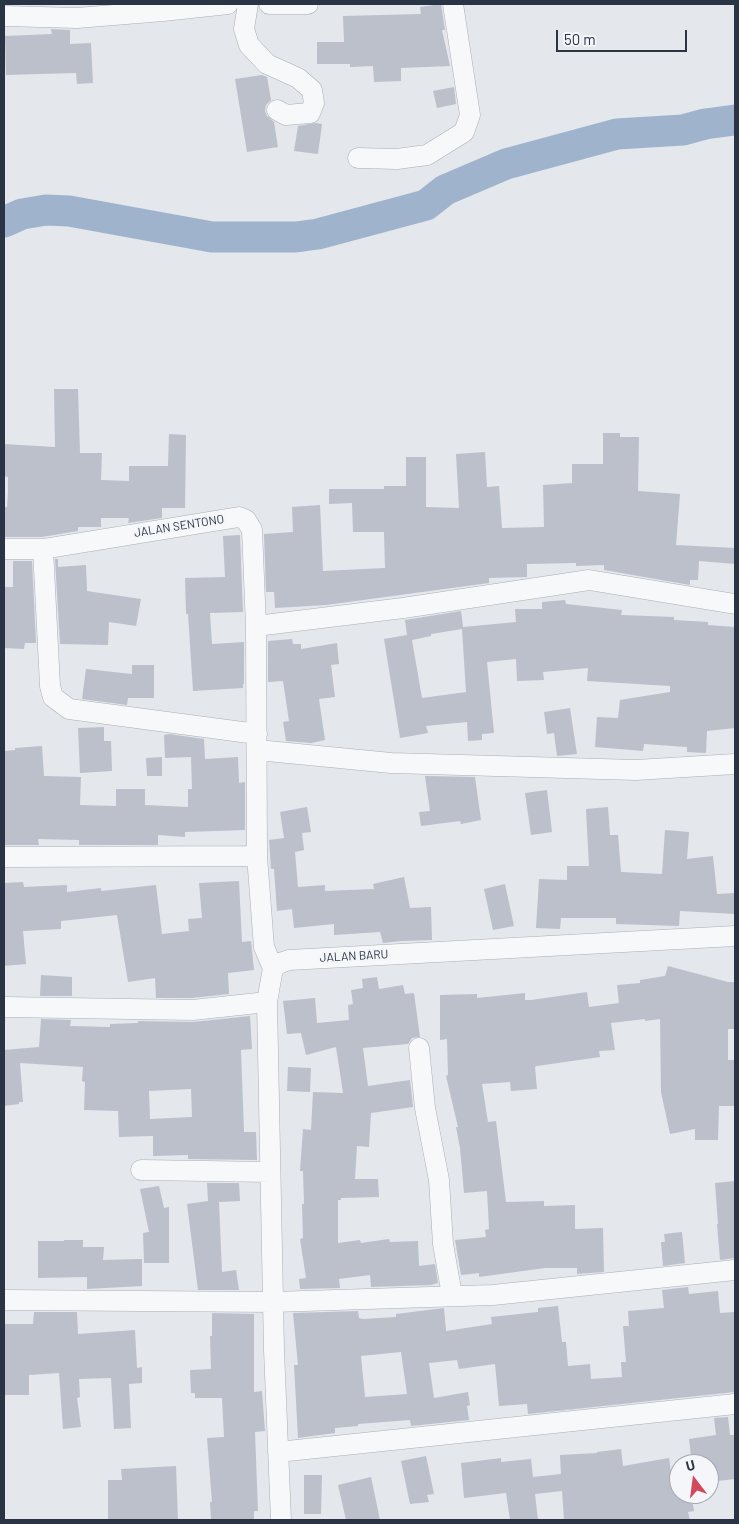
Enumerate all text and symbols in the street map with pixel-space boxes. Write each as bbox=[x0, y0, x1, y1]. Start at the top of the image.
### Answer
scale bar bbox=[559, 20, 690, 52]
text: 50 m bbox=[564, 30, 596, 48]
street label: JALAN SENTONO bbox=[133, 512, 225, 540]
street label: JALAN BARU bbox=[319, 947, 389, 965]
north arrow bbox=[669, 1454, 719, 1504]
text: U bbox=[684, 1456, 697, 1474]

